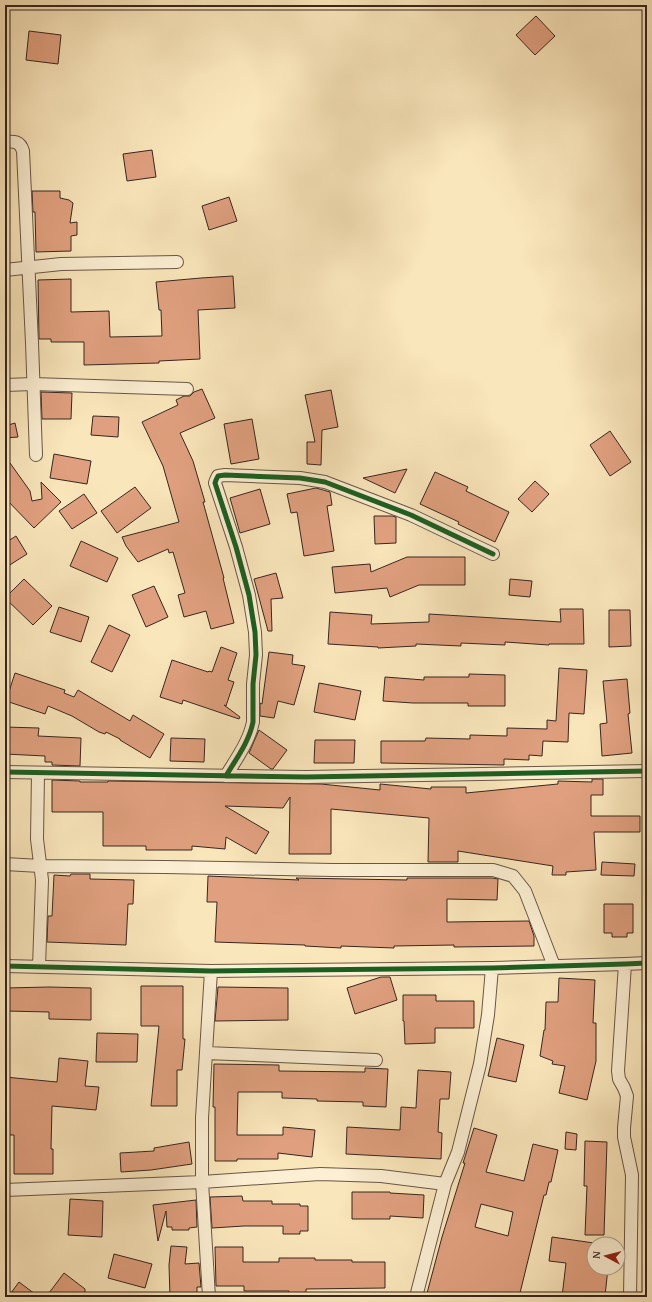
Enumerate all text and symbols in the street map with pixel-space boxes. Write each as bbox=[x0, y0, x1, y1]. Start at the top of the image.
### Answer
north arrow bbox=[586, 1236, 626, 1276]
text: N bbox=[588, 1250, 605, 1259]

